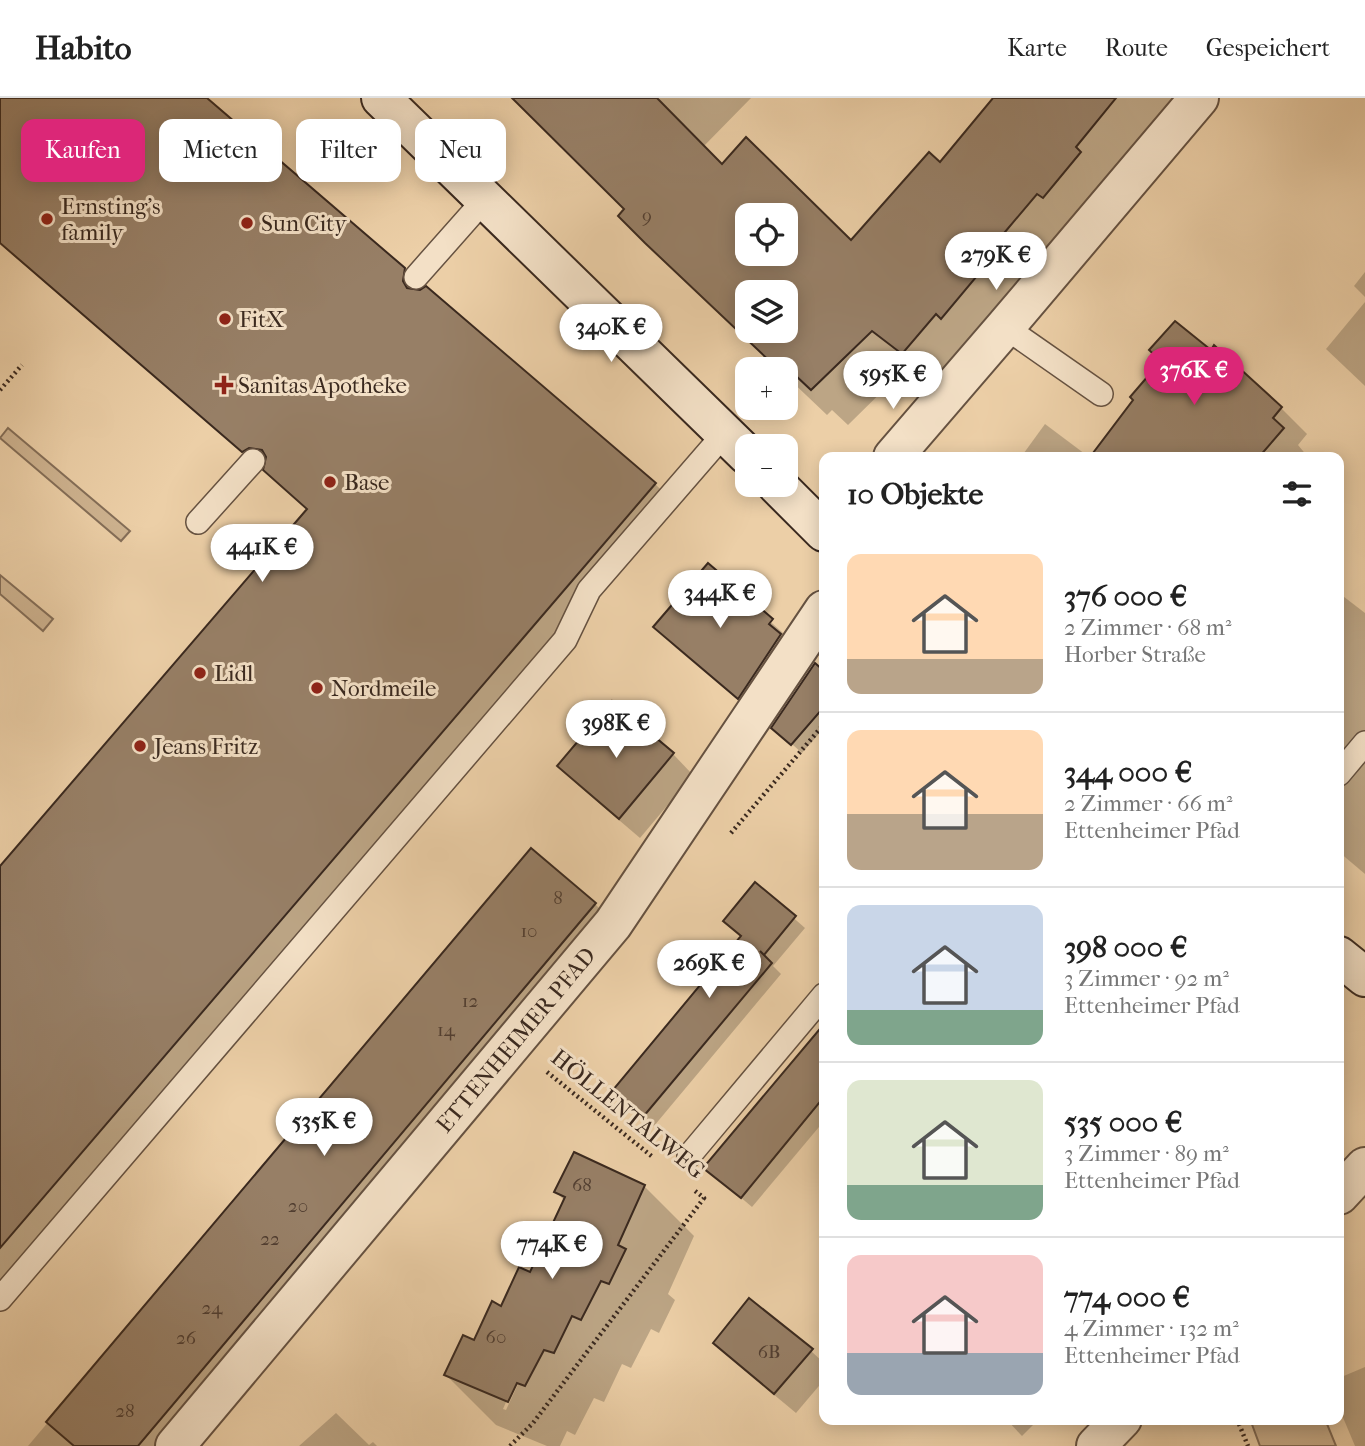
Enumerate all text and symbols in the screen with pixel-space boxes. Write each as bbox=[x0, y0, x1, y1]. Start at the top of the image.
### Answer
text: Habito bbox=[35, 29, 132, 68]
text: Karte bbox=[1007, 34, 1067, 62]
text: Route bbox=[1105, 34, 1168, 62]
text: Gespeichert bbox=[1206, 34, 1330, 62]
chip: Kaufen bbox=[21, 119, 145, 182]
chip: Mieten bbox=[159, 119, 282, 182]
chip: Filter bbox=[296, 119, 401, 182]
chip: Neu bbox=[415, 119, 506, 182]
place label: Ernsting's family bbox=[61, 193, 161, 246]
map controls bbox=[735, 203, 798, 497]
button: locate bbox=[735, 203, 798, 266]
house number: 9 bbox=[642, 205, 652, 227]
place label: Sun City bbox=[261, 210, 347, 237]
marker: Ernsting's family bbox=[39, 211, 55, 227]
marker: Sun City bbox=[239, 215, 255, 231]
pin: 279K € bbox=[939, 232, 1053, 292]
text: 279K € bbox=[961, 241, 1031, 268]
button: layers bbox=[735, 280, 798, 343]
pin: 340K € bbox=[554, 304, 668, 364]
place label: FitX bbox=[239, 306, 284, 333]
marker: FitX bbox=[217, 311, 233, 327]
text: 340K € bbox=[575, 313, 647, 340]
pin: 376K € bbox=[1137, 348, 1251, 407]
pin: 595K € bbox=[836, 352, 950, 411]
text: 376K € bbox=[1160, 356, 1228, 383]
button: + bbox=[735, 357, 798, 420]
text: 595K € bbox=[859, 360, 927, 387]
place label: Sanitas Apotheke bbox=[238, 372, 407, 399]
marker: Sanitas Apotheke bbox=[216, 377, 232, 393]
button: − bbox=[735, 434, 798, 497]
place label: Base bbox=[344, 469, 389, 496]
marker: Base bbox=[322, 474, 338, 490]
icon: filters bbox=[1278, 475, 1316, 513]
text: 10 Objekte bbox=[847, 477, 983, 512]
pin: 441K € bbox=[205, 524, 319, 584]
text: 441K € bbox=[227, 533, 297, 560]
pin: 344K € bbox=[663, 570, 777, 630]
text: 344K € bbox=[684, 579, 756, 606]
text: 376 000 € bbox=[1064, 579, 1187, 614]
icon: home bbox=[903, 582, 987, 666]
text: 2 Zimmer · 68 m² bbox=[1064, 614, 1231, 641]
text: Horber Straße bbox=[1064, 641, 1206, 668]
place label: Lidl bbox=[214, 660, 254, 687]
marker: Lidl bbox=[192, 665, 208, 681]
place label: Nordmeile bbox=[331, 675, 436, 702]
marker: Nordmeile bbox=[309, 680, 325, 696]
pin: 398K € bbox=[559, 700, 673, 760]
text: 398K € bbox=[582, 709, 650, 736]
place label: Jeans Fritz bbox=[152, 733, 258, 760]
marker: Jeans Fritz bbox=[132, 738, 148, 754]
text: 344 000 € bbox=[1064, 755, 1192, 790]
icon: home bbox=[903, 758, 987, 842]
text: 2 Zimmer · 66 m² bbox=[1064, 790, 1232, 817]
text: Ettenheimer Pfad bbox=[1064, 817, 1240, 844]
house number: 8 bbox=[553, 887, 563, 909]
house number: 10 bbox=[520, 920, 538, 942]
text: 398 000 € bbox=[1064, 930, 1187, 965]
icon: home bbox=[903, 933, 987, 1017]
pin: 269K € bbox=[652, 940, 766, 1000]
street label: ETTENHEIMER PFAD bbox=[431, 942, 601, 1138]
text: 269K € bbox=[673, 949, 745, 976]
text: 3 Zimmer · 92 m² bbox=[1064, 965, 1229, 992]
house number: 12 bbox=[462, 990, 479, 1012]
text: Ettenheimer Pfad bbox=[1064, 992, 1240, 1019]
house number: 14 bbox=[437, 1019, 456, 1041]
street label: HÖLLENTALWEG bbox=[546, 1044, 710, 1184]
pin: 535K € bbox=[267, 1098, 381, 1158]
text: 535 000 € bbox=[1064, 1105, 1183, 1140]
text: 535K € bbox=[292, 1107, 356, 1134]
icon: home bbox=[903, 1108, 987, 1192]
text: 3 Zimmer · 89 m² bbox=[1064, 1140, 1229, 1167]
text: Ettenheimer Pfad bbox=[1064, 1167, 1240, 1194]
house number: 68 bbox=[572, 1174, 592, 1196]
house number: 20 bbox=[288, 1195, 308, 1217]
pin: 774K € bbox=[495, 1222, 609, 1281]
house number: 22 bbox=[260, 1228, 280, 1250]
text: 774K € bbox=[517, 1230, 587, 1257]
text: 774 000 € bbox=[1064, 1280, 1190, 1315]
icon: home bbox=[903, 1283, 987, 1367]
house number: 24 bbox=[202, 1297, 223, 1319]
text: 4 Zimmer · 132 m² bbox=[1064, 1315, 1239, 1342]
house number: 60 bbox=[486, 1326, 506, 1348]
house number: 26 bbox=[176, 1327, 197, 1349]
house number: 6B bbox=[758, 1341, 780, 1363]
text: Ettenheimer Pfad bbox=[1064, 1342, 1240, 1369]
house number: 28 bbox=[115, 1400, 135, 1422]

